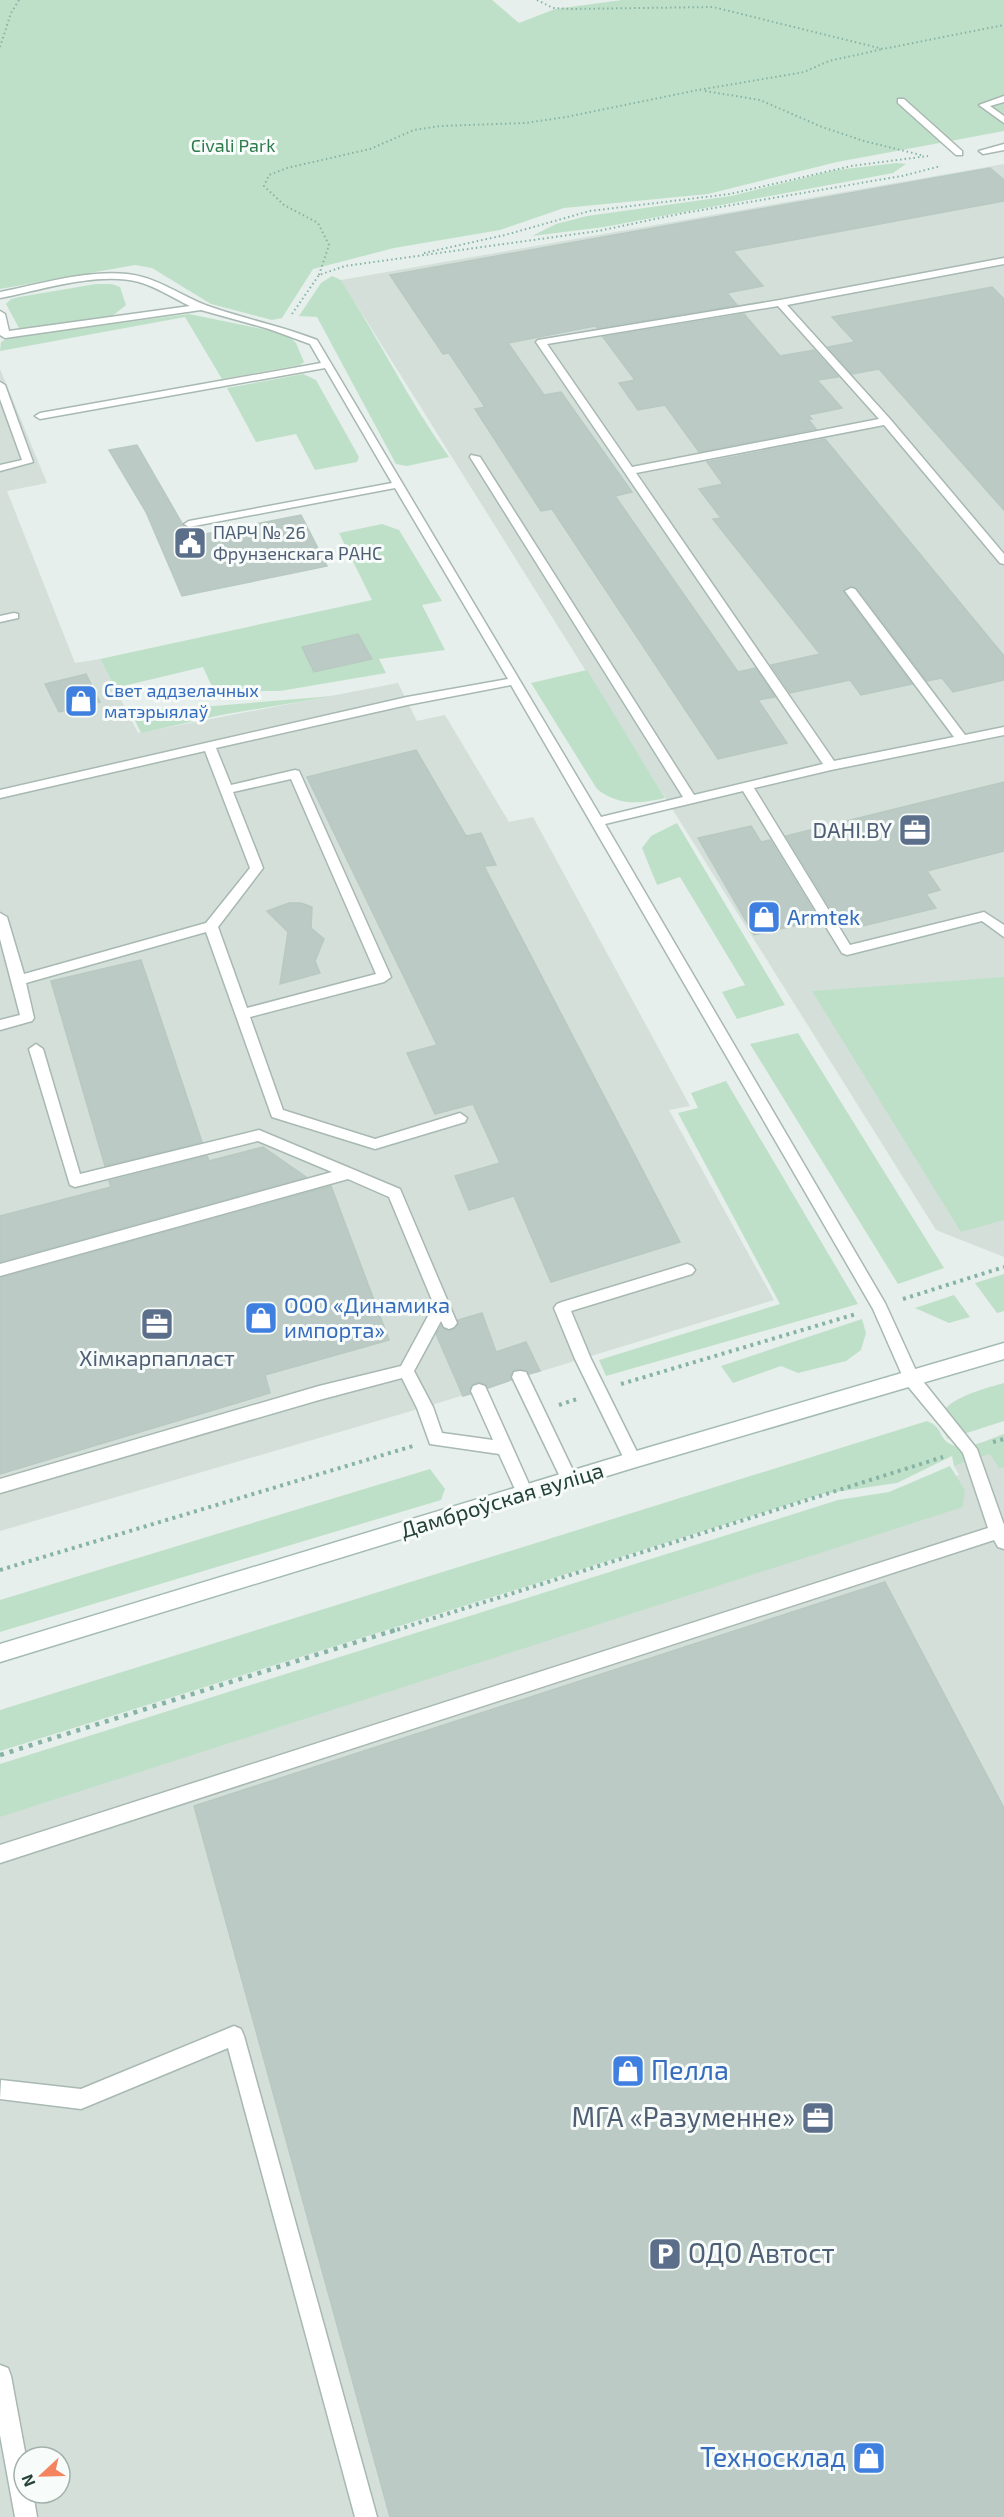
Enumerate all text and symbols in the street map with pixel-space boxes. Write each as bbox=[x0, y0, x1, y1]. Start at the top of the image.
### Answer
park label: Civali Park bbox=[191, 134, 275, 156]
place label: ПАРЧ № 26 Фрунзенскага РАНС bbox=[213, 521, 382, 564]
public building icon: ПАРЧ № 26 Фрунзенскага РАНС bbox=[172, 525, 208, 561]
place label: Свет аддзелачных матэрыялаў bbox=[104, 679, 259, 722]
shop icon: Свет аддзелачных матэрыялаў bbox=[63, 683, 99, 719]
office icon: DAHI.BY bbox=[897, 812, 933, 848]
place label: DAHI.BY bbox=[812, 816, 892, 842]
shop icon: Armtek bbox=[746, 899, 782, 935]
place label: Armtek bbox=[787, 903, 860, 929]
place label: ООО «Динамика импорта» bbox=[284, 1291, 450, 1342]
shop icon: ООО «Динамика импорта» bbox=[243, 1300, 279, 1336]
office icon: Хімкарпапласт bbox=[139, 1306, 175, 1342]
place label: Хімкарпапласт bbox=[79, 1344, 235, 1370]
street label: Дамброўская вуліца bbox=[397, 1456, 607, 1543]
shop icon: Пелла bbox=[610, 2053, 646, 2089]
place label: Пелла bbox=[651, 2053, 729, 2085]
place label: МГА «Разуменне» bbox=[571, 2100, 795, 2133]
office icon: МГА «Разуменне» bbox=[800, 2100, 836, 2136]
parking icon: ОДО Автост bbox=[647, 2236, 683, 2272]
place label: ОДО Автост bbox=[688, 2236, 835, 2268]
place label: Техносклад bbox=[700, 2440, 846, 2472]
shop icon: Техносклад bbox=[851, 2440, 887, 2476]
north arrow bbox=[12, 2445, 72, 2505]
text: N bbox=[17, 2472, 39, 2490]

